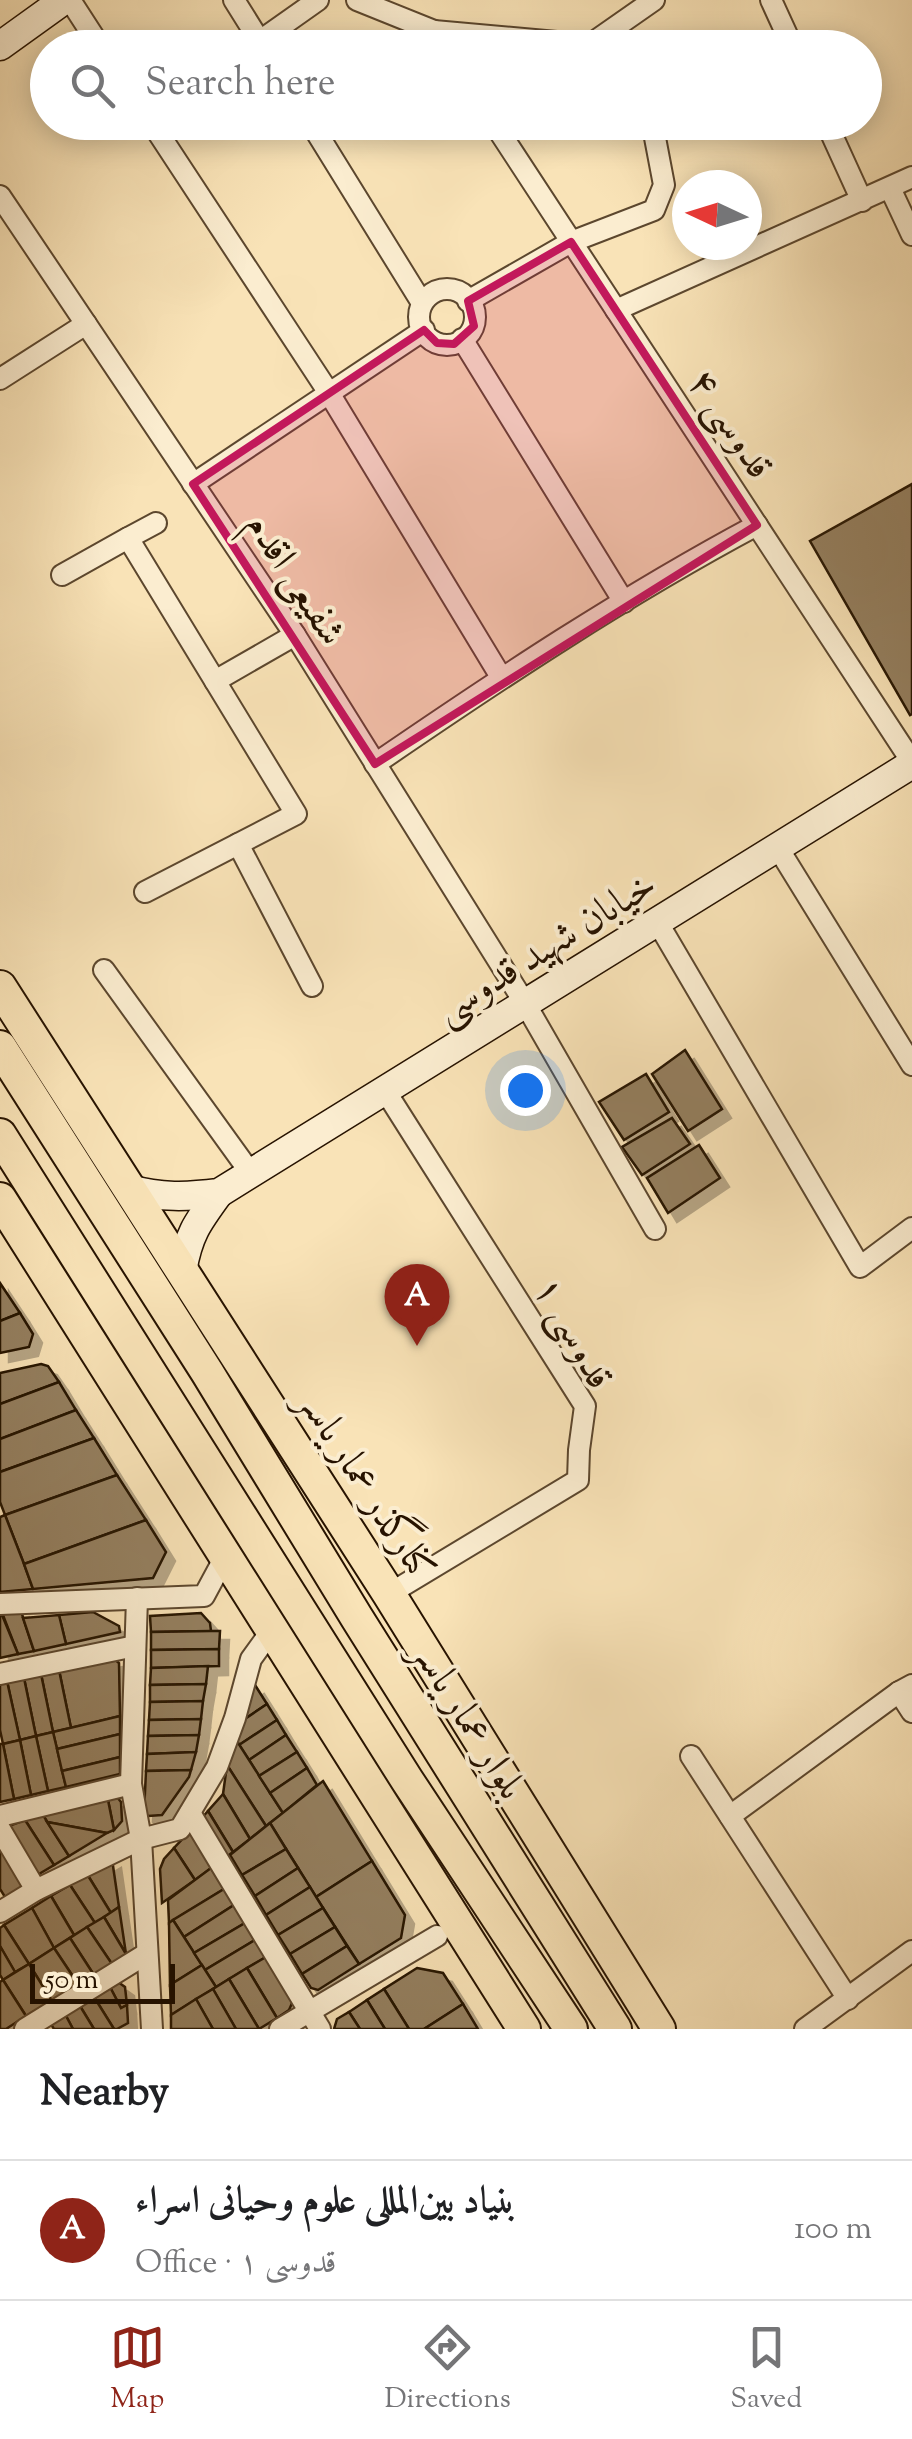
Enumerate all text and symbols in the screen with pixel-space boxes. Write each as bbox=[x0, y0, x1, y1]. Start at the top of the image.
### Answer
search box bbox=[30, 30, 882, 140]
icon: search bbox=[65, 58, 120, 113]
text: Search here bbox=[145, 58, 336, 112]
north arrow bbox=[672, 170, 762, 260]
street label: قدوسی ۴ bbox=[671, 359, 785, 492]
street label: شفیعی اقدم bbox=[227, 503, 358, 659]
street label: خیابان شهید قدوسی bbox=[425, 859, 669, 1041]
your location bbox=[500, 1065, 551, 1116]
pin: A bbox=[384, 1264, 450, 1346]
street label: قدوسی ۱ bbox=[517, 1267, 625, 1401]
street label: کنارگذر عمار یاسر bbox=[279, 1374, 451, 1593]
street label: بلوار عمار یاسر bbox=[393, 1627, 538, 1812]
scale bar bbox=[30, 1959, 175, 2004]
text: 50 m bbox=[45, 1961, 99, 2001]
text: Nearby bbox=[40, 2064, 169, 2124]
text: بنیاد بین‌المللی علوم وحیانی اسراء bbox=[135, 2176, 516, 2230]
text: A bbox=[60, 2207, 85, 2253]
text: 100 m bbox=[794, 2207, 872, 2253]
text: Office · قدوسی ۱ bbox=[135, 2241, 336, 2287]
tab: Map bbox=[110, 2320, 165, 2420]
tab: Directions bbox=[384, 2320, 511, 2420]
tab: Saved bbox=[730, 2320, 802, 2420]

